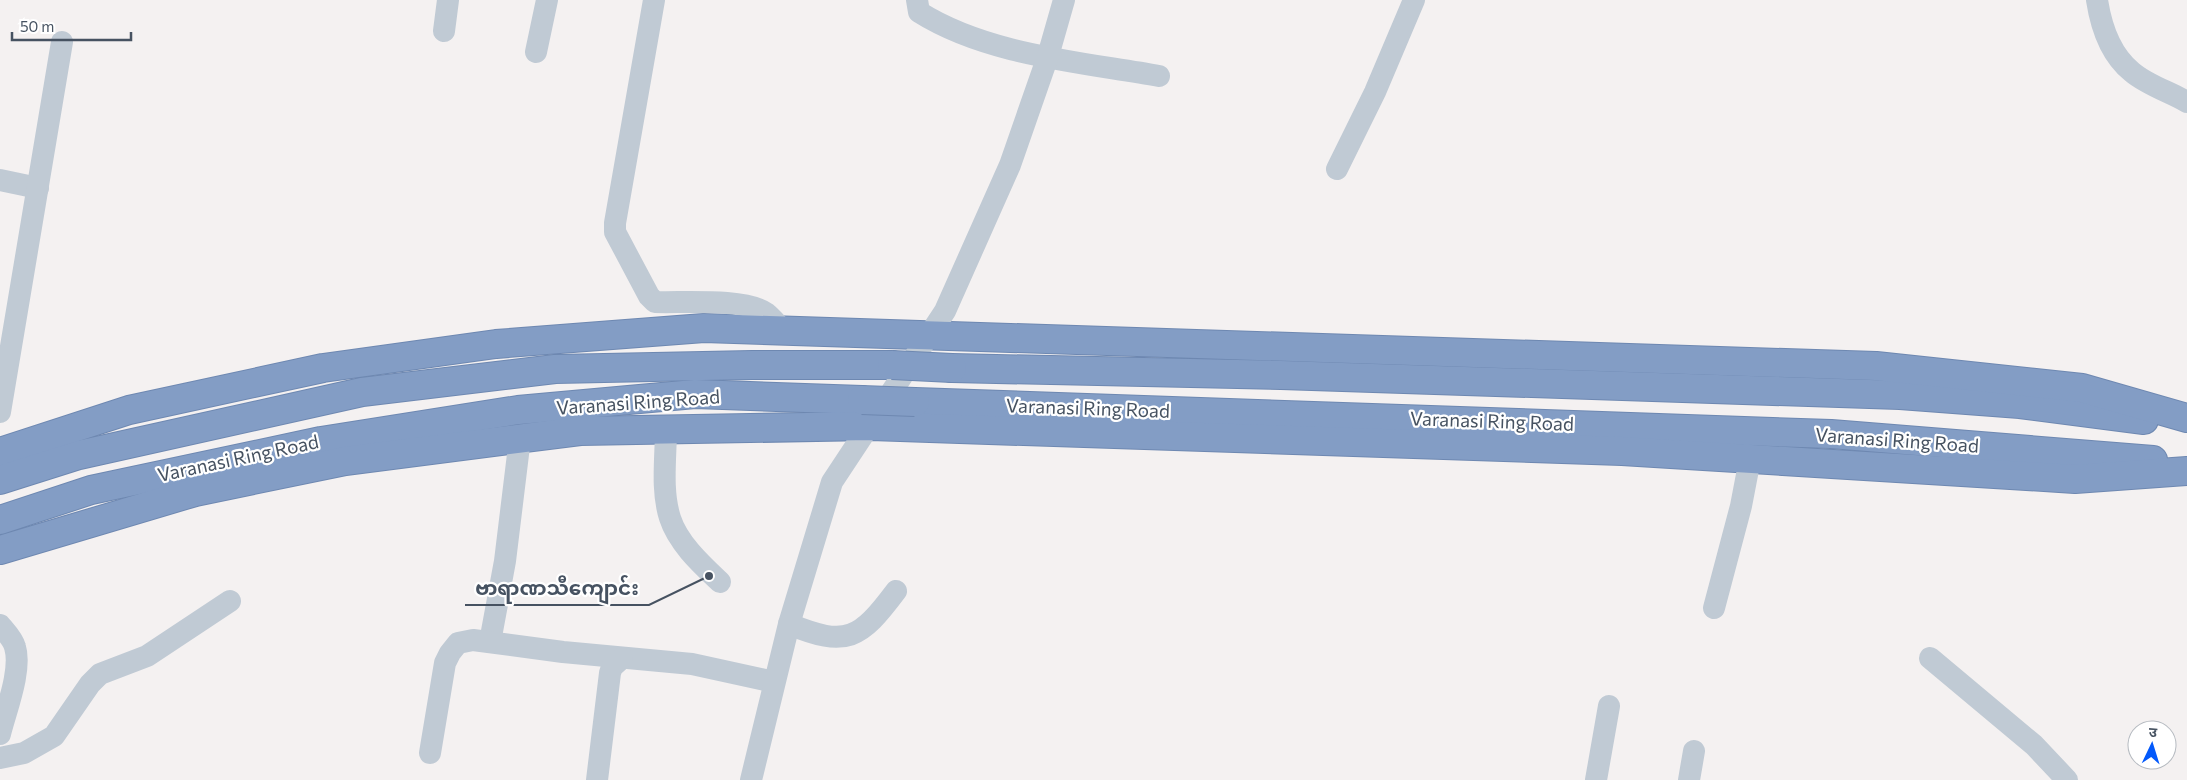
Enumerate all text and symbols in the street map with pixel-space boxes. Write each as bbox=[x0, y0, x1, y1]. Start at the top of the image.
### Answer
scale bar bbox=[12, 10, 131, 42]
text: 50 m bbox=[20, 17, 54, 35]
street label: Varanasi Ring Road bbox=[555, 384, 721, 419]
street label: Varanasi Ring Road bbox=[1006, 393, 1170, 422]
street label: Varanasi Ring Road bbox=[1410, 406, 1574, 435]
street label: Varanasi Ring Road bbox=[1814, 422, 1980, 457]
street label: Varanasi Ring Road bbox=[155, 429, 321, 486]
callout: ဗာရာဏသီကျောင်း bbox=[465, 570, 649, 605]
text: ဗာရာဏသီကျောင်း bbox=[475, 575, 639, 605]
north arrow bbox=[2127, 720, 2177, 770]
text: उ bbox=[2148, 723, 2158, 740]

